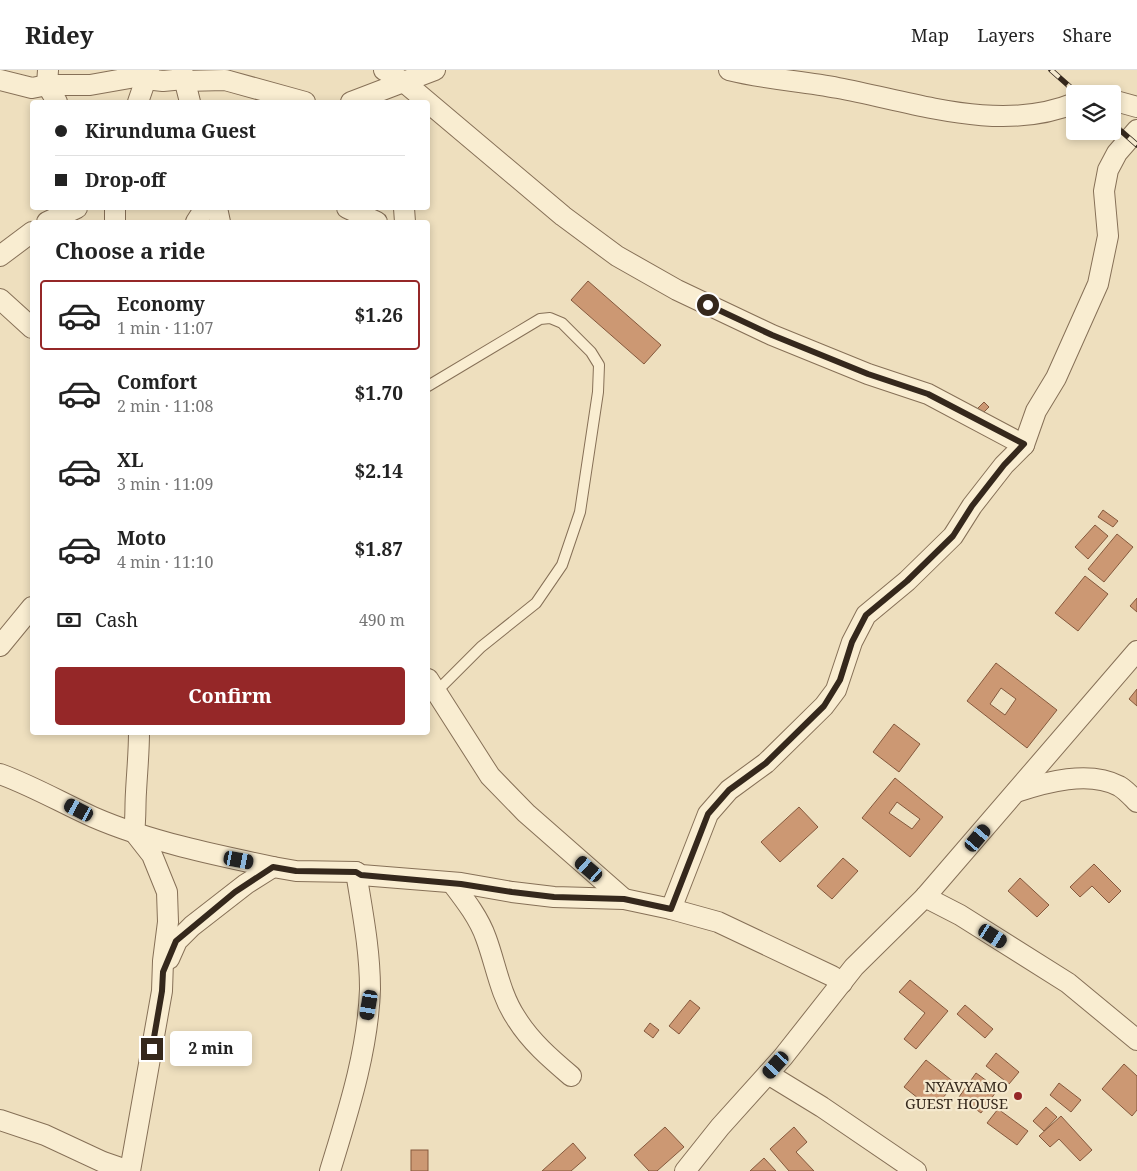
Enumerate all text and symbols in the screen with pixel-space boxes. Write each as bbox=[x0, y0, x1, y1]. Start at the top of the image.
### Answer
text: Ridey bbox=[25, 18, 94, 51]
text: Map bbox=[911, 23, 949, 47]
text: Layers bbox=[977, 23, 1035, 47]
text: Share bbox=[1063, 23, 1112, 47]
map controls bbox=[1066, 85, 1121, 140]
button: layers bbox=[1066, 85, 1121, 140]
text: Kirunduma Guest bbox=[85, 118, 256, 144]
text: Drop-off bbox=[85, 167, 165, 193]
text: Choose a ride bbox=[55, 235, 205, 265]
text: Economy bbox=[117, 291, 205, 317]
icon: car bbox=[57, 293, 102, 338]
route start bbox=[697, 294, 719, 316]
text: $1.26 bbox=[354, 302, 403, 328]
text: 1 min · 11:07 bbox=[117, 317, 213, 339]
text: Comfort bbox=[117, 369, 197, 395]
icon: car bbox=[57, 371, 102, 416]
text: $1.70 bbox=[354, 380, 403, 406]
text: 2 min · 11:08 bbox=[117, 395, 213, 417]
text: XL bbox=[117, 447, 143, 473]
icon: car bbox=[57, 449, 102, 494]
text: $2.14 bbox=[354, 458, 403, 484]
text: 3 min · 11:09 bbox=[117, 473, 213, 495]
text: Moto bbox=[117, 525, 166, 551]
icon: car bbox=[57, 527, 102, 572]
text: $1.87 bbox=[354, 536, 403, 562]
text: 4 min · 11:10 bbox=[117, 551, 213, 573]
icon: cash bbox=[55, 606, 83, 634]
text: Cash bbox=[95, 607, 138, 633]
text: 490 m bbox=[359, 609, 405, 631]
button: Confirm bbox=[55, 667, 405, 725]
car bbox=[62, 796, 95, 824]
car bbox=[962, 822, 993, 854]
car bbox=[222, 850, 255, 870]
car bbox=[572, 853, 605, 885]
car bbox=[976, 922, 1009, 950]
car bbox=[359, 989, 378, 1021]
callout: 2 min bbox=[170, 1032, 252, 1066]
text: 2 min bbox=[188, 1037, 234, 1059]
route end bbox=[141, 1038, 163, 1060]
car bbox=[760, 1049, 791, 1081]
place label: NYAVYAMO GUEST HOUSE bbox=[905, 1076, 1008, 1113]
marker: NYAVYAMO GUEST HOUSE bbox=[1012, 1090, 1024, 1102]

